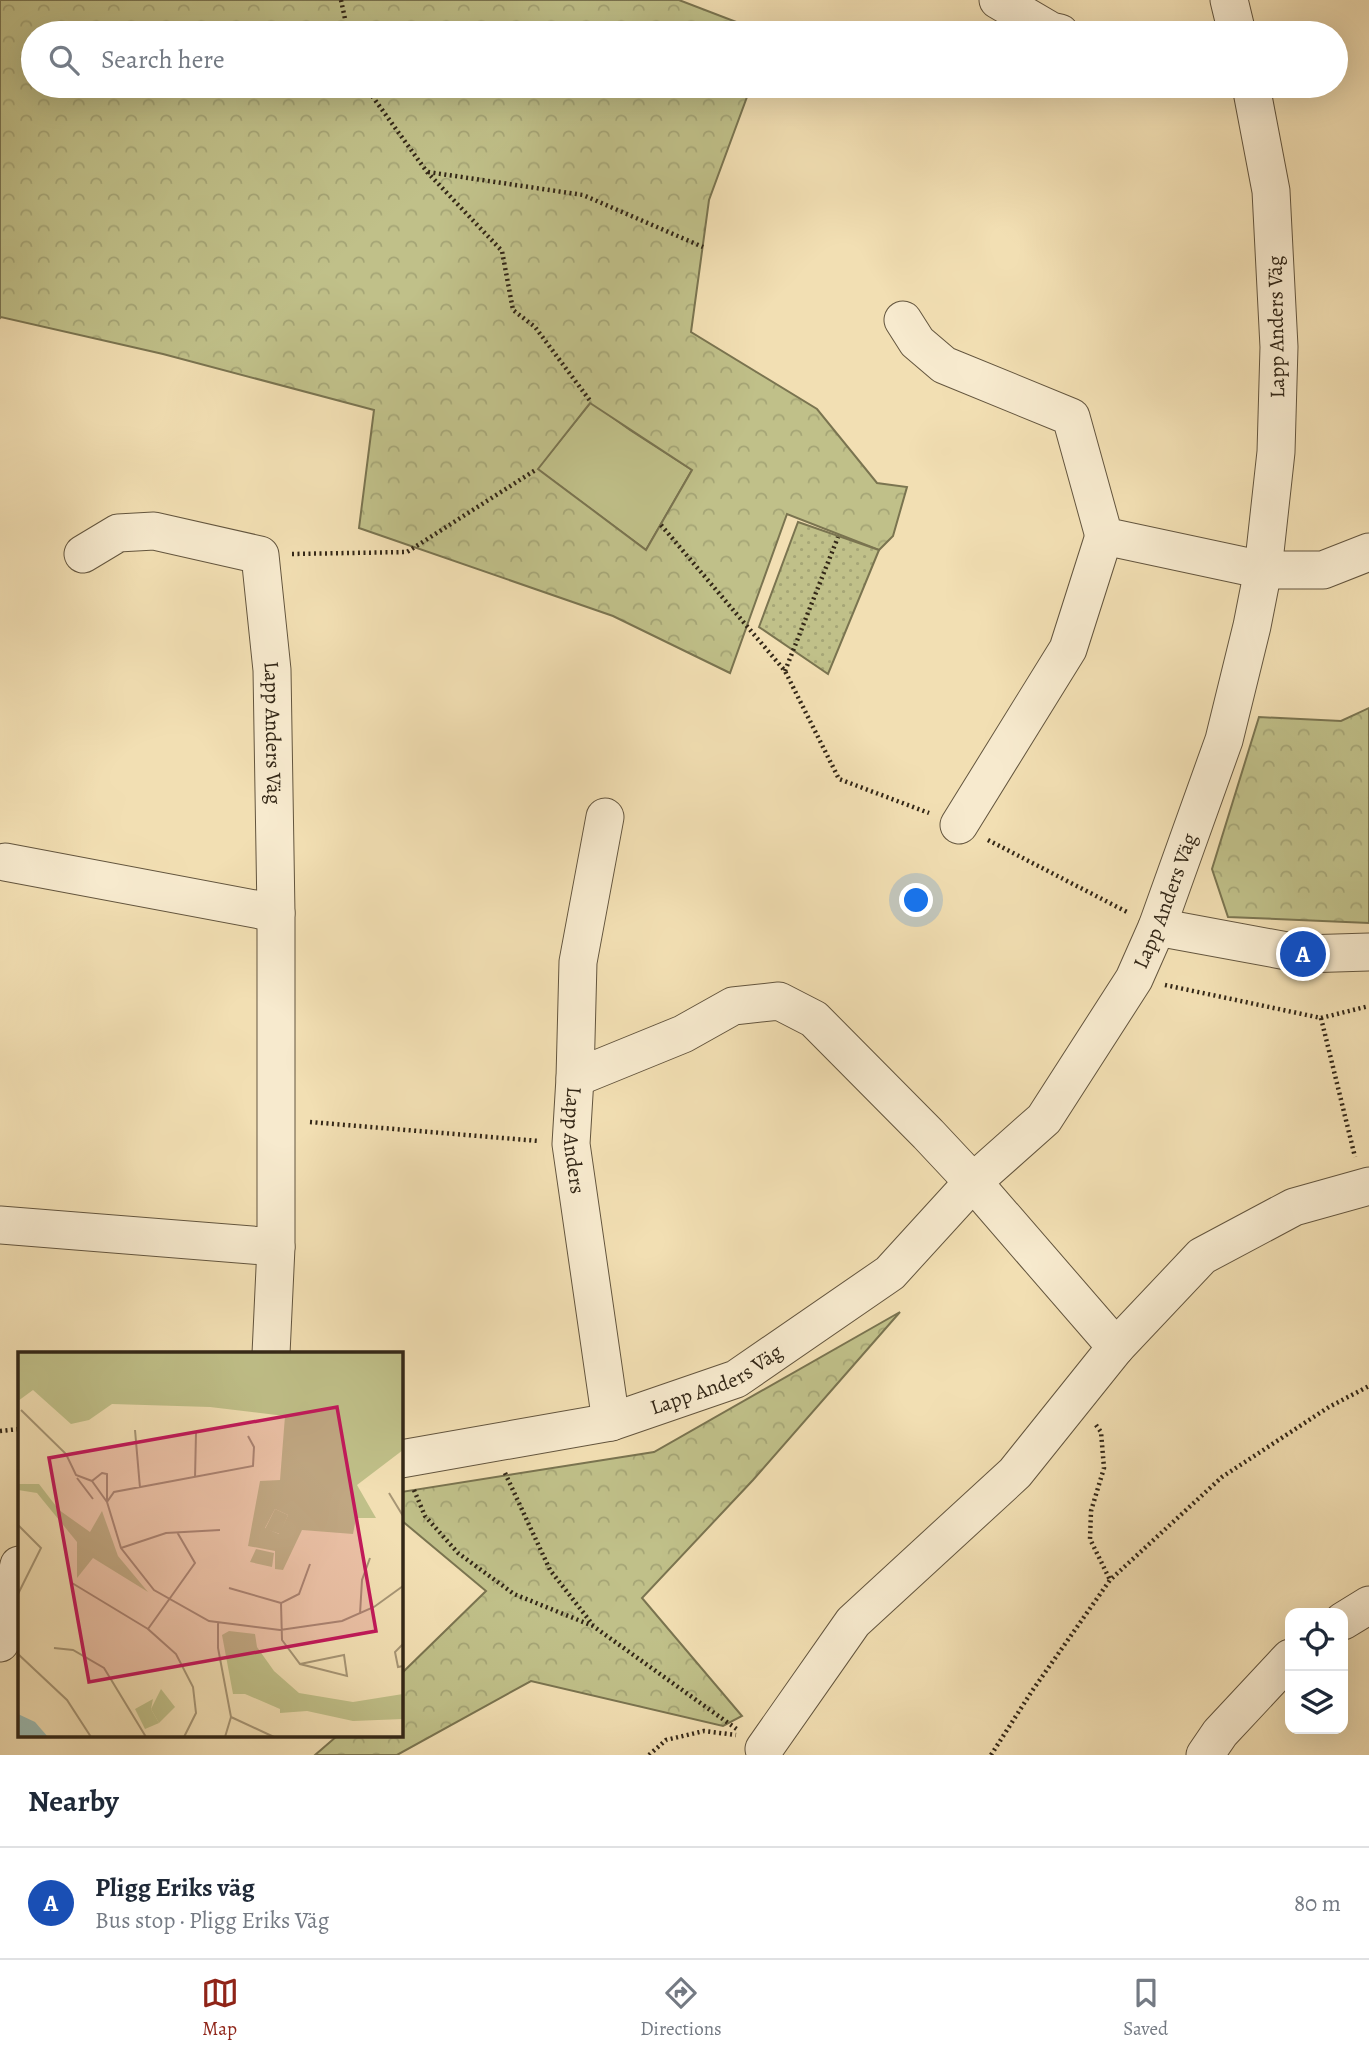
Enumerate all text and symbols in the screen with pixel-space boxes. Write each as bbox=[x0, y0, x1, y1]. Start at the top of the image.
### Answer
search box bbox=[21, 21, 1348, 98]
icon: search bbox=[45, 41, 83, 79]
text: Search here bbox=[101, 42, 225, 77]
street label: Lapp Anders Väg bbox=[1261, 255, 1291, 399]
street label: Lapp Anders Väg bbox=[257, 660, 288, 805]
street label: Lapp Anders Väg bbox=[1126, 829, 1204, 973]
your location bbox=[899, 883, 933, 917]
pin: A bbox=[1280, 928, 1326, 980]
street label: Lapp Anders bbox=[557, 1086, 592, 1196]
street label: Lapp Anders Väg bbox=[646, 1337, 788, 1421]
inset map bbox=[18, 1352, 402, 1738]
map controls bbox=[1285, 1608, 1348, 1734]
button: locate bbox=[1285, 1608, 1348, 1671]
button: layers bbox=[1285, 1671, 1348, 1734]
text: Nearby bbox=[28, 1781, 119, 1821]
text: Pligg Eriks väg bbox=[95, 1870, 255, 1905]
text: A bbox=[44, 1888, 58, 1919]
text: 80 m bbox=[1294, 1888, 1341, 1919]
text: Bus stop · Pligg Eriks Väg bbox=[95, 1905, 329, 1936]
tab: Map bbox=[201, 1974, 239, 2042]
tab: Directions bbox=[640, 1974, 722, 2042]
tab: Saved bbox=[1123, 1974, 1168, 2042]

